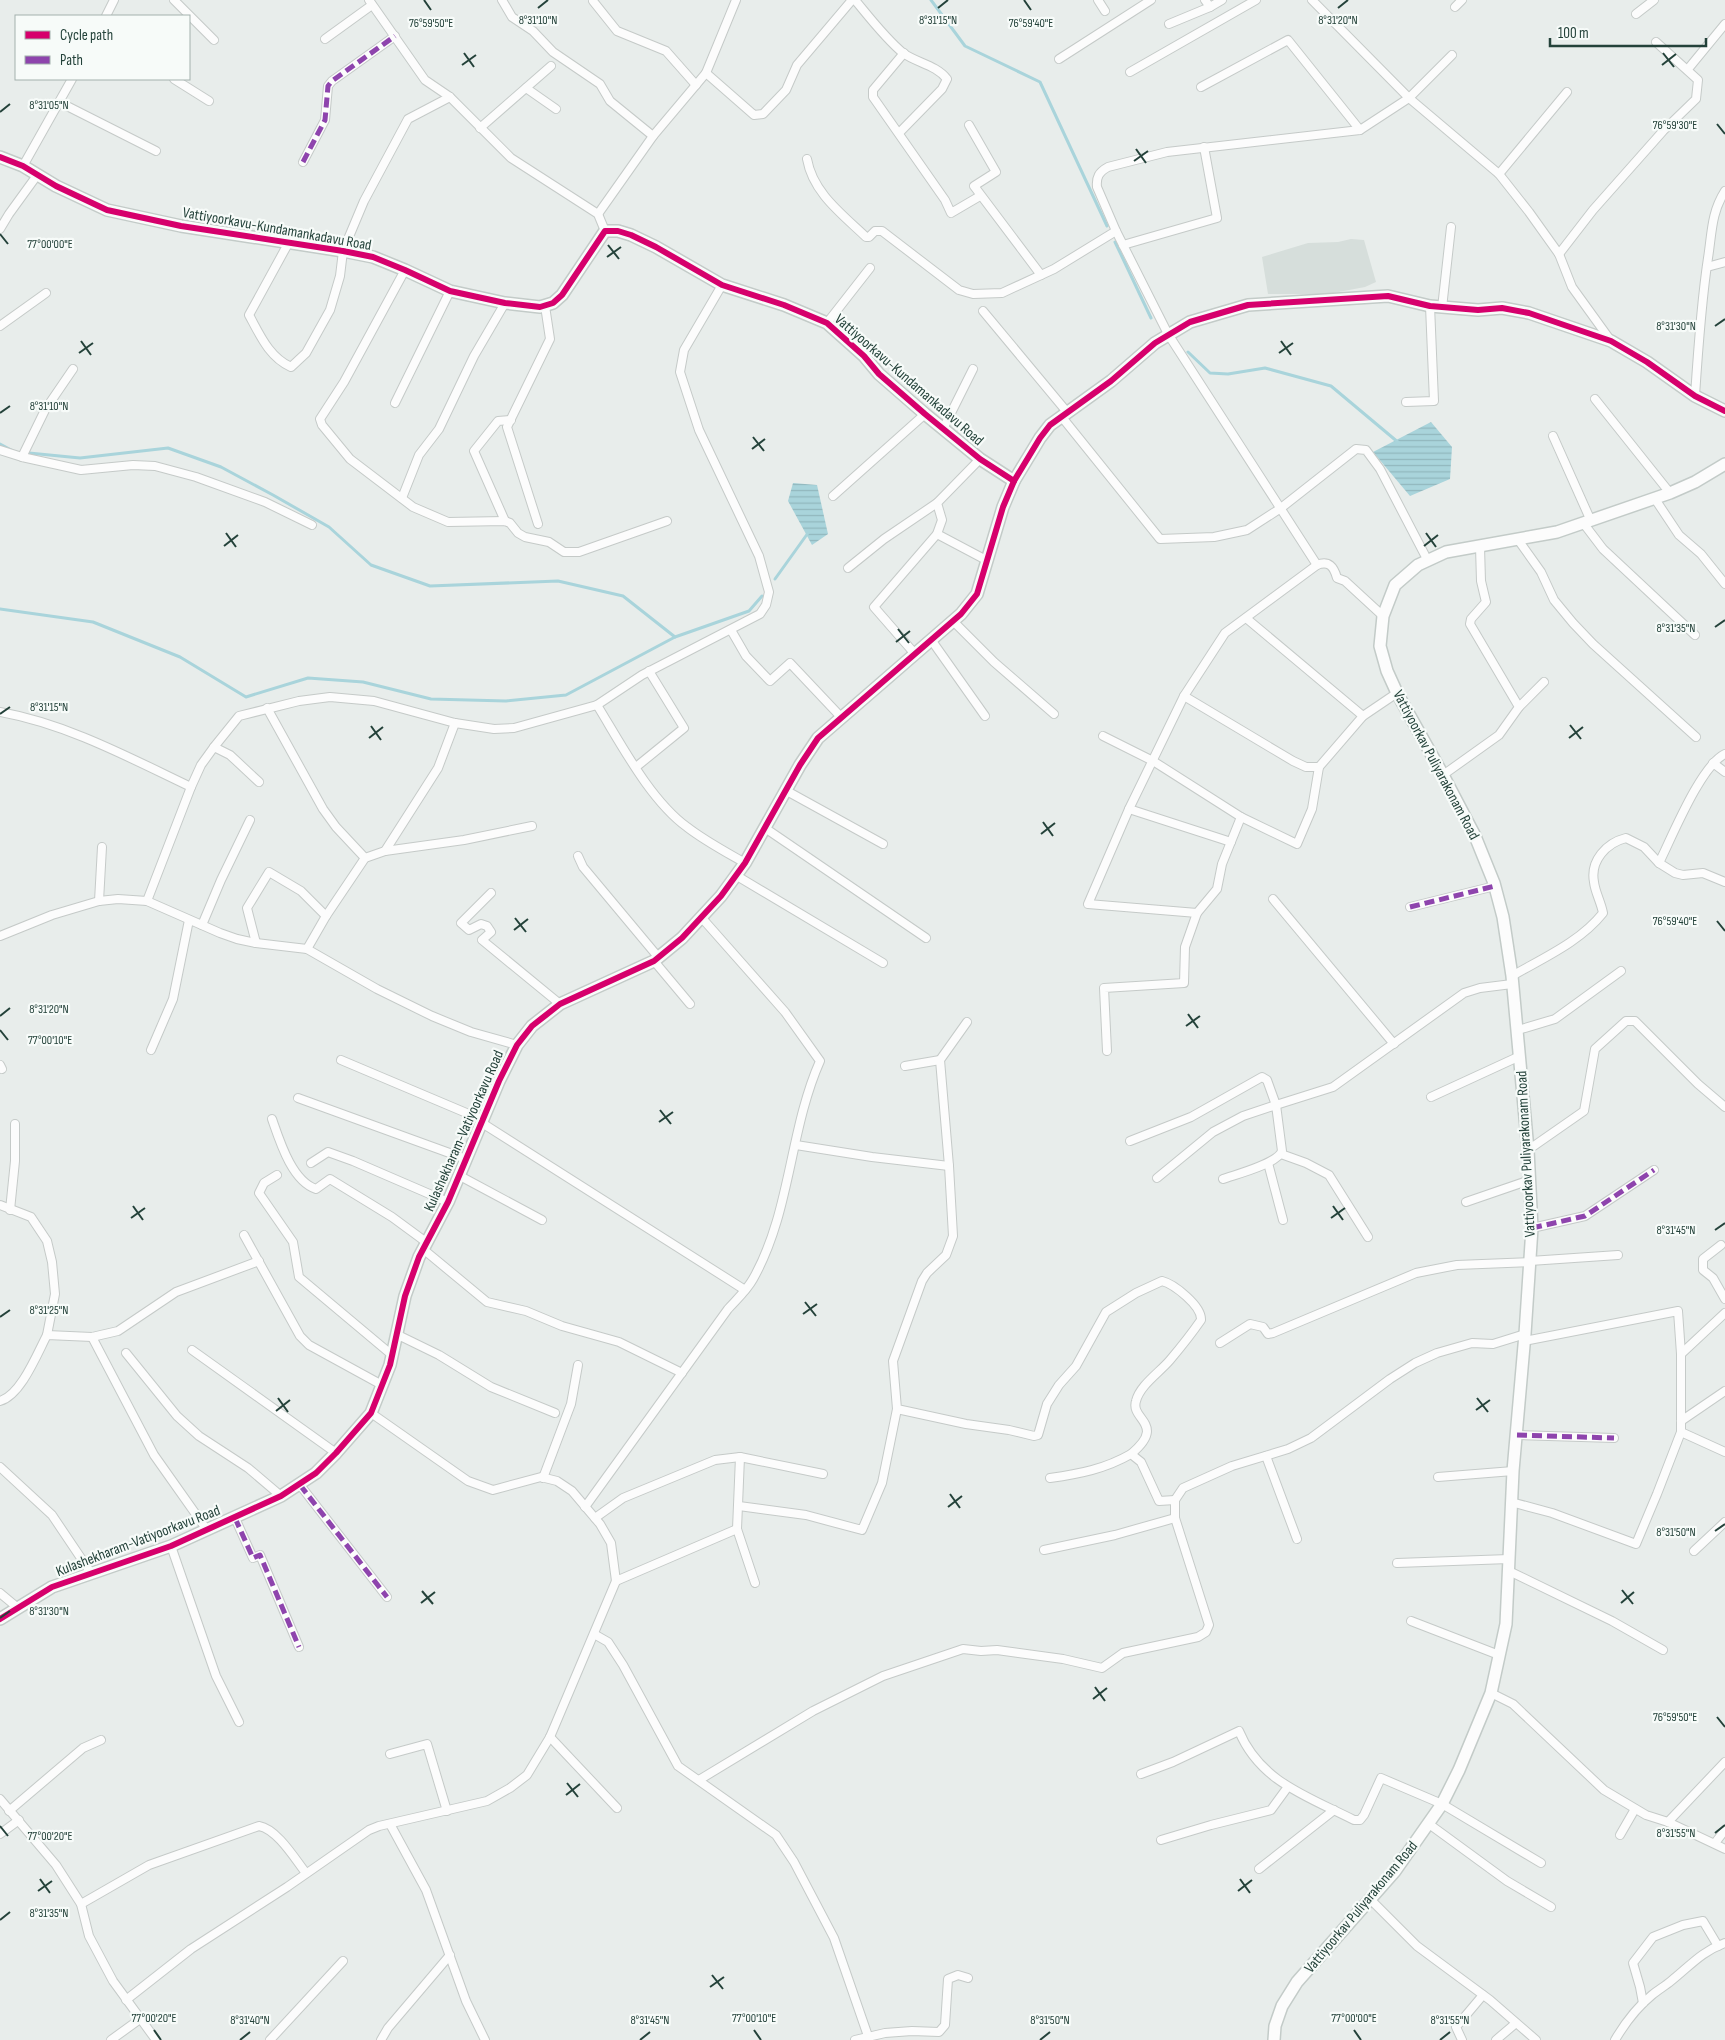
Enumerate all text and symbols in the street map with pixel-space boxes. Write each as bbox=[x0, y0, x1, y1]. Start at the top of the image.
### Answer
text: 8°31'10"N bbox=[519, 13, 557, 28]
text: 8°31'15"N bbox=[919, 13, 957, 28]
text: 8°31'20"N bbox=[1318, 13, 1358, 28]
legend bbox=[15, 15, 190, 80]
scale bar bbox=[1550, 15, 1706, 47]
text: 76°59'50"E bbox=[409, 16, 453, 31]
text: 76°59'40"E bbox=[1009, 16, 1053, 31]
text: 100 m bbox=[1558, 24, 1589, 43]
text: Cycle path bbox=[60, 26, 113, 45]
text: Path bbox=[60, 51, 83, 70]
text: 8°31'05"N bbox=[29, 98, 69, 113]
text: 76°59'30"E bbox=[1653, 118, 1697, 133]
street label: Vattiyoorkavu-Kundamankadavu Road bbox=[181, 203, 373, 255]
text: 77°00'00"E bbox=[27, 237, 73, 252]
street label: Vattiyoorkavu-Kundamankadavu Road bbox=[831, 310, 987, 450]
text: 8°31'30"N bbox=[1656, 319, 1696, 334]
text: 8°31'10"N bbox=[30, 399, 68, 414]
text: 8°31'35"N bbox=[1657, 621, 1695, 636]
street label: Vattiyoorkav Puliyarakonam Road bbox=[1389, 687, 1483, 843]
text: 8°31'15"N bbox=[30, 700, 68, 715]
text: 76°59'40"E bbox=[1653, 914, 1697, 929]
text: 8°31'20"N bbox=[29, 1002, 69, 1017]
text: 77°00'10"E bbox=[28, 1033, 72, 1048]
street label: Kulashekharam-Vatiyoorkavu Road bbox=[420, 1047, 508, 1215]
street label: Vattiyoorkav Puliyarakonam Road bbox=[1512, 1070, 1540, 1238]
text: 8°31'45"N bbox=[1656, 1223, 1696, 1238]
text: 8°31'25"N bbox=[30, 1303, 68, 1318]
street label: Kulashekharam-Vatiyoorkavu Road bbox=[53, 1501, 223, 1581]
text: 8°31'50"N bbox=[1656, 1525, 1696, 1540]
text: 8°31'30"N bbox=[29, 1604, 69, 1619]
text: 76°59'50"E bbox=[1653, 1710, 1697, 1725]
text: 8°31'55"N bbox=[1657, 1826, 1695, 1841]
text: 77°00'20"E bbox=[28, 1829, 73, 1844]
street label: Vattiyoorkav Puliyarakonam Road bbox=[1300, 1837, 1422, 1977]
text: 8°31'35"N bbox=[30, 1906, 68, 1921]
text: 77°00'20"E bbox=[132, 2011, 177, 2026]
text: 77°00'10"E bbox=[732, 2011, 776, 2026]
text: 77°00'00"E bbox=[1331, 2011, 1377, 2026]
text: 8°31'40"N bbox=[230, 2013, 270, 2028]
text: 8°31'45"N bbox=[630, 2013, 670, 2028]
text: 8°31'50"N bbox=[1030, 2013, 1070, 2028]
text: 8°31'55"N bbox=[1431, 2013, 1469, 2028]

